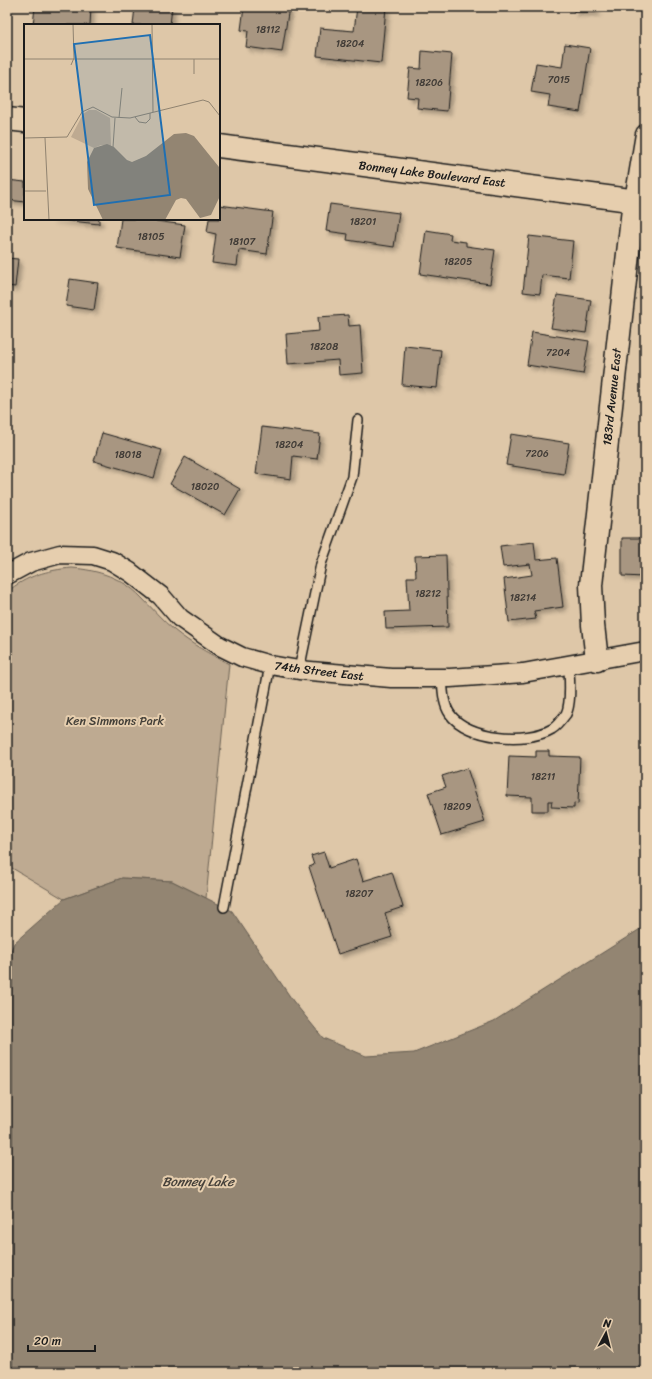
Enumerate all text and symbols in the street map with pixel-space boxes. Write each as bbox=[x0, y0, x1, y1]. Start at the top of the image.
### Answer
house number: 18112 bbox=[256, 21, 281, 39]
inset map bbox=[24, 24, 220, 220]
house number: 18204 bbox=[336, 35, 364, 53]
house number: 7015 bbox=[548, 71, 570, 89]
house number: 18206 bbox=[415, 74, 443, 92]
street label: Bonney Lake Boulevard East bbox=[357, 154, 507, 194]
house number: 18201 bbox=[350, 213, 376, 231]
house number: 18105 bbox=[137, 228, 165, 246]
house number: 18107 bbox=[229, 233, 257, 251]
house number: 18205 bbox=[444, 253, 472, 271]
house number: 18208 bbox=[310, 338, 338, 356]
house number: 7204 bbox=[546, 344, 570, 362]
street label: 183rd Avenue East bbox=[596, 346, 628, 447]
house number: 18204 bbox=[275, 436, 303, 454]
house number: 7206 bbox=[525, 445, 549, 463]
house number: 18018 bbox=[115, 446, 141, 464]
house number: 18020 bbox=[191, 478, 219, 496]
house number: 18212 bbox=[415, 585, 441, 603]
house number: 18214 bbox=[510, 589, 536, 607]
street label: 74th Street East bbox=[273, 655, 365, 687]
park label: Ken Simmons Park bbox=[66, 710, 165, 732]
house number: 18211 bbox=[531, 768, 555, 786]
house number: 18209 bbox=[443, 798, 471, 816]
house number: 18207 bbox=[345, 885, 374, 903]
water label: Bonney Lake bbox=[162, 1170, 235, 1193]
north arrow bbox=[586, 1313, 626, 1353]
text: N bbox=[601, 1314, 612, 1334]
scale bar bbox=[28, 1327, 95, 1353]
text: 20 m bbox=[34, 1330, 61, 1352]

